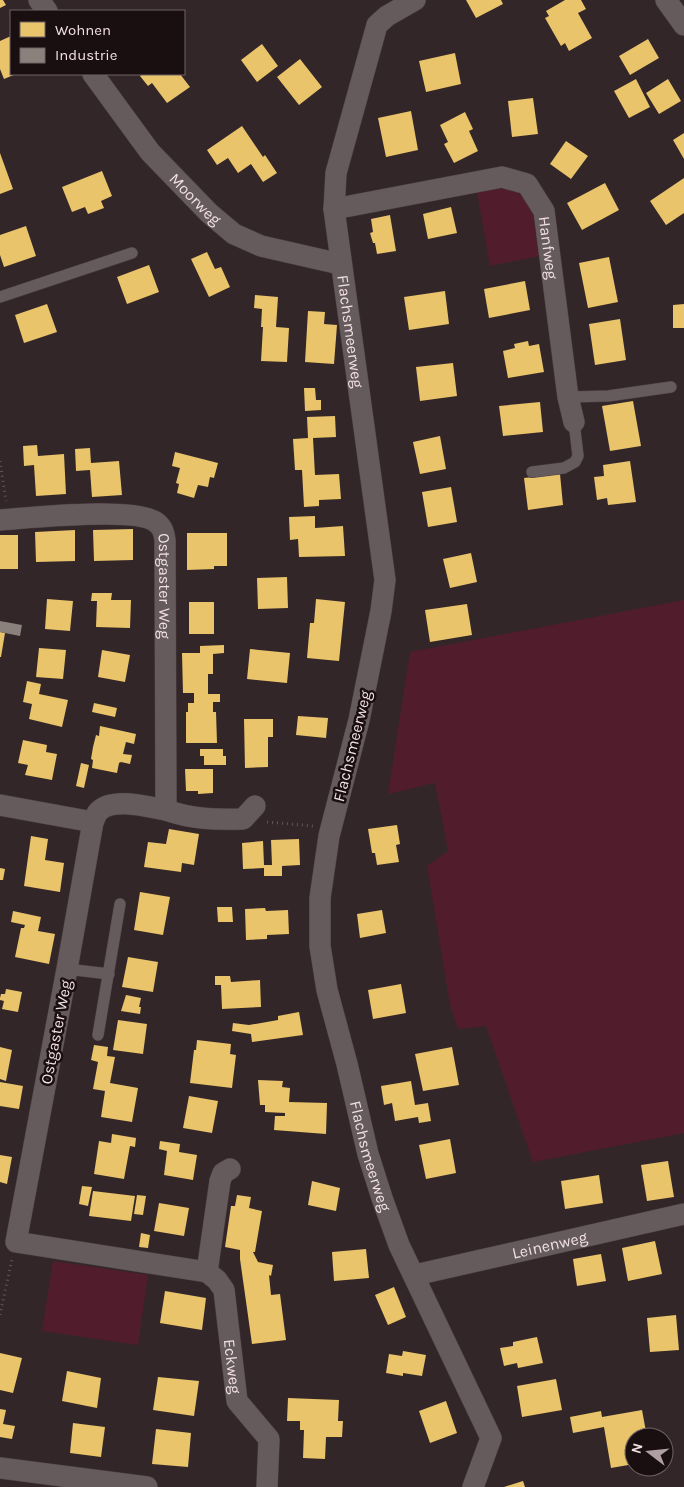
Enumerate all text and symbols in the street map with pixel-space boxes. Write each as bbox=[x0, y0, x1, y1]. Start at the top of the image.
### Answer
legend bbox=[10, 10, 185, 75]
text: Wohnen bbox=[55, 21, 111, 39]
text: Industrie bbox=[55, 46, 117, 64]
street label: Moorweg bbox=[166, 169, 225, 229]
street label: Hanfweg bbox=[535, 215, 562, 281]
street label: Flachsmeerweg bbox=[334, 274, 368, 389]
street label: Ostgaster Weg bbox=[155, 531, 175, 639]
street label: Flachsmeerweg bbox=[329, 688, 375, 804]
street label: Ostgaster Weg bbox=[37, 978, 75, 1086]
street label: Flachsmeerweg bbox=[346, 1099, 396, 1214]
street label: Leinenweg bbox=[510, 1227, 589, 1262]
street label: Eckweg bbox=[220, 1338, 246, 1395]
north arrow bbox=[624, 1427, 674, 1477]
text: N bbox=[627, 1441, 647, 1456]

